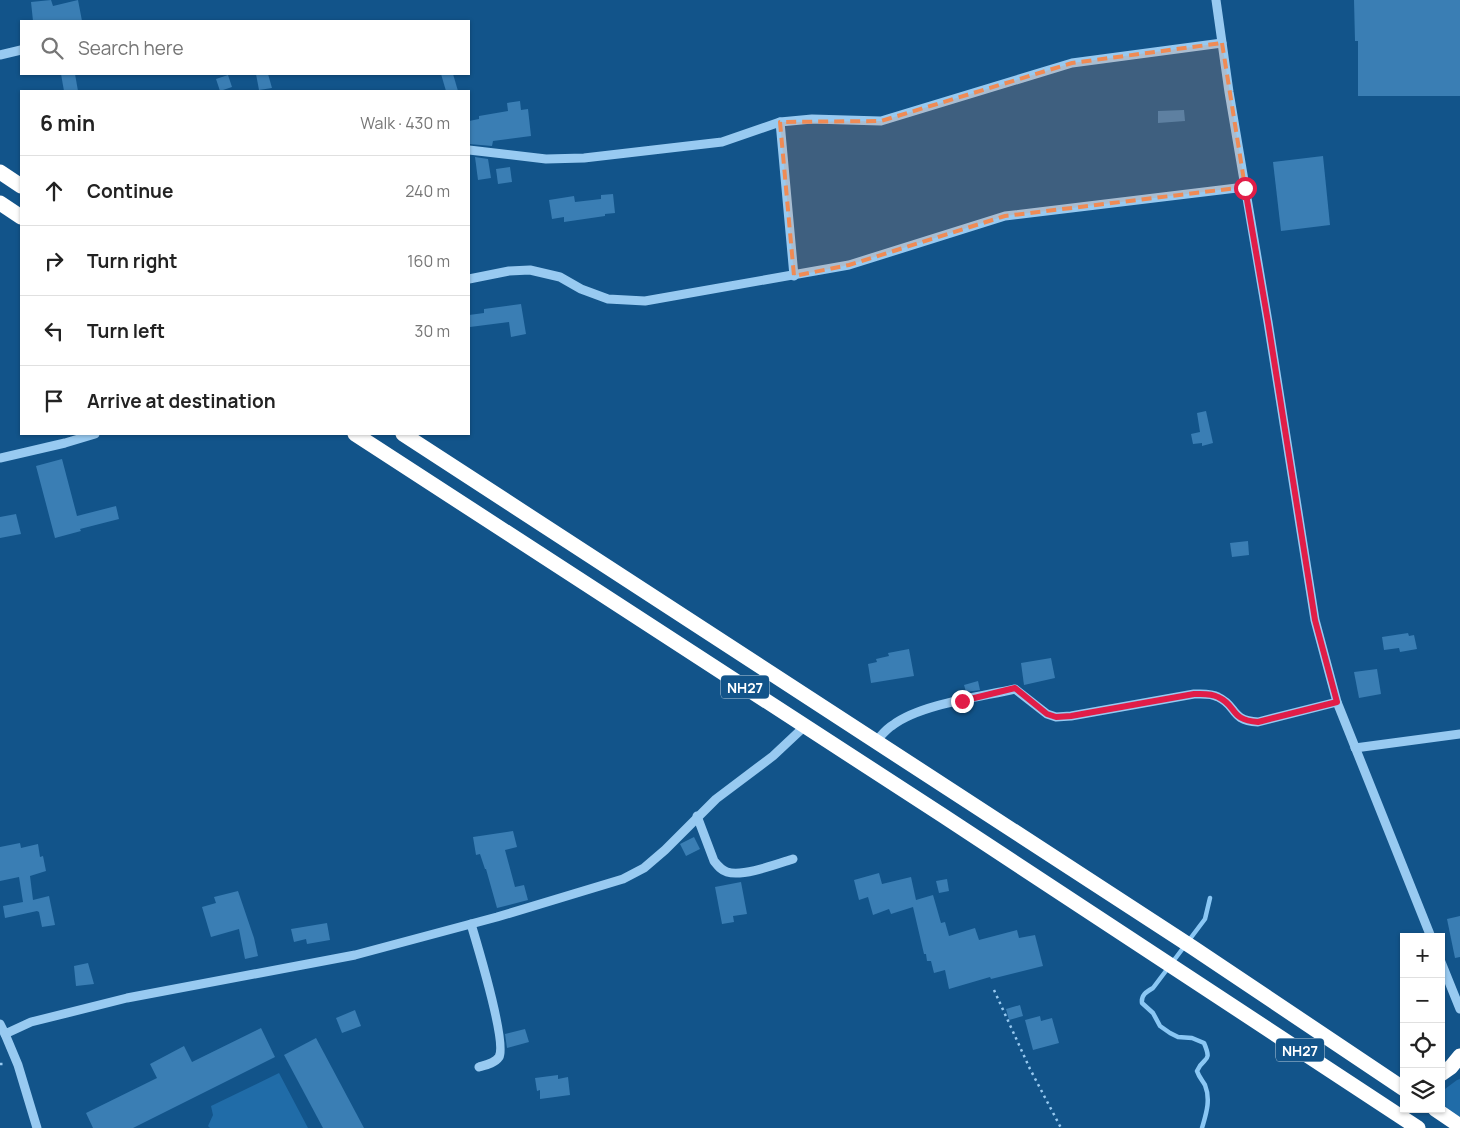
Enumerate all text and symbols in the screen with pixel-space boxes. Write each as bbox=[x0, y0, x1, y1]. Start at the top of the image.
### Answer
search box bbox=[20, 20, 470, 75]
icon: search bbox=[38, 34, 66, 62]
text: Search here bbox=[78, 35, 184, 61]
text: 6 min bbox=[40, 109, 95, 137]
text: Walk · 430 m bbox=[360, 112, 450, 134]
icon: ahead bbox=[40, 177, 68, 205]
route start bbox=[1234, 177, 1257, 200]
text: Continue bbox=[87, 178, 173, 204]
text: 240 m bbox=[405, 180, 450, 202]
icon: right bbox=[40, 247, 68, 275]
text: Turn right bbox=[87, 248, 177, 274]
text: 160 m bbox=[407, 250, 450, 272]
icon: left bbox=[40, 317, 68, 345]
text: Turn left bbox=[87, 318, 165, 344]
text: 30 m bbox=[415, 320, 450, 342]
icon: arrive bbox=[40, 387, 68, 415]
text: Arrive at destination bbox=[87, 388, 276, 414]
road number: NH27 bbox=[721, 676, 769, 699]
route end bbox=[951, 690, 974, 713]
map controls bbox=[1400, 933, 1445, 1113]
button: + bbox=[1400, 933, 1445, 978]
button: − bbox=[1400, 978, 1445, 1023]
button: locate bbox=[1400, 1023, 1445, 1068]
road number: NH27 bbox=[1276, 1038, 1324, 1062]
button: layers bbox=[1400, 1068, 1445, 1113]

